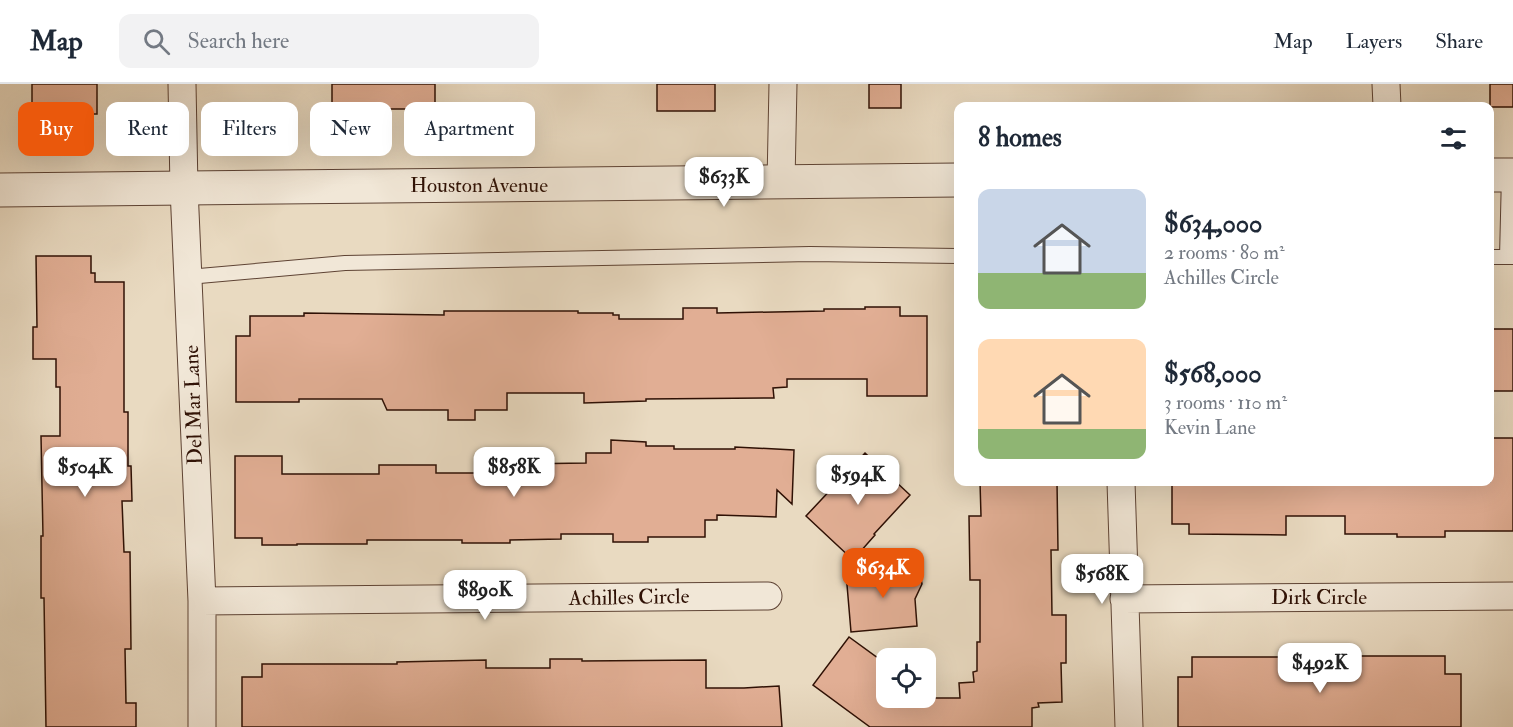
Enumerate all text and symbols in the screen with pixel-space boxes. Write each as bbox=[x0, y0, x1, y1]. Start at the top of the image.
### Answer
search box bbox=[119, 14, 539, 68]
text: Map bbox=[30, 24, 83, 59]
icon: search bbox=[140, 25, 173, 58]
text: Search here bbox=[188, 27, 289, 55]
text: Map bbox=[1273, 28, 1313, 55]
text: Layers bbox=[1346, 28, 1402, 55]
text: Share bbox=[1435, 28, 1483, 55]
chip: Buy bbox=[18, 102, 94, 156]
chip: Rent bbox=[106, 102, 189, 156]
chip: Filters bbox=[201, 102, 298, 156]
chip: New bbox=[310, 102, 392, 156]
chip: Apartment bbox=[404, 102, 535, 156]
text: 8 homes bbox=[978, 122, 1062, 154]
icon: filters bbox=[1437, 122, 1470, 155]
pin: $633K bbox=[682, 157, 766, 208]
text: $633K bbox=[699, 164, 749, 189]
street label: Houston Avenue bbox=[410, 172, 548, 199]
text: $634,000 bbox=[1164, 208, 1262, 240]
icon: home bbox=[1026, 213, 1098, 285]
text: 2 rooms · 80 m² bbox=[1164, 240, 1285, 265]
text: Achilles Circle bbox=[1164, 265, 1279, 290]
street label: Del Mar Lane bbox=[178, 344, 209, 466]
text: $568,000 bbox=[1164, 358, 1262, 390]
icon: home bbox=[1026, 363, 1098, 435]
text: 3 rooms · 110 m² bbox=[1164, 390, 1287, 415]
text: Kevin Lane bbox=[1164, 415, 1256, 440]
pin: $504K bbox=[43, 447, 127, 498]
pin: $858K bbox=[472, 447, 556, 498]
text: $504K bbox=[58, 454, 112, 479]
text: $858K bbox=[488, 454, 540, 479]
pin: $594K bbox=[816, 455, 900, 506]
text: $594K bbox=[830, 462, 886, 487]
pin: $634K bbox=[841, 548, 925, 599]
pin: $568K bbox=[1060, 554, 1144, 605]
text: $634K bbox=[856, 555, 910, 580]
text: $568K bbox=[1075, 561, 1129, 586]
pin: $890K bbox=[443, 570, 527, 621]
text: $890K bbox=[457, 577, 513, 602]
street label: Achilles Circle bbox=[567, 583, 690, 612]
street label: Dirk Circle bbox=[1271, 584, 1367, 611]
pin: $492K bbox=[1278, 643, 1362, 694]
map controls bbox=[876, 648, 936, 708]
button: locate bbox=[876, 648, 936, 708]
text: $492K bbox=[1292, 650, 1348, 675]

